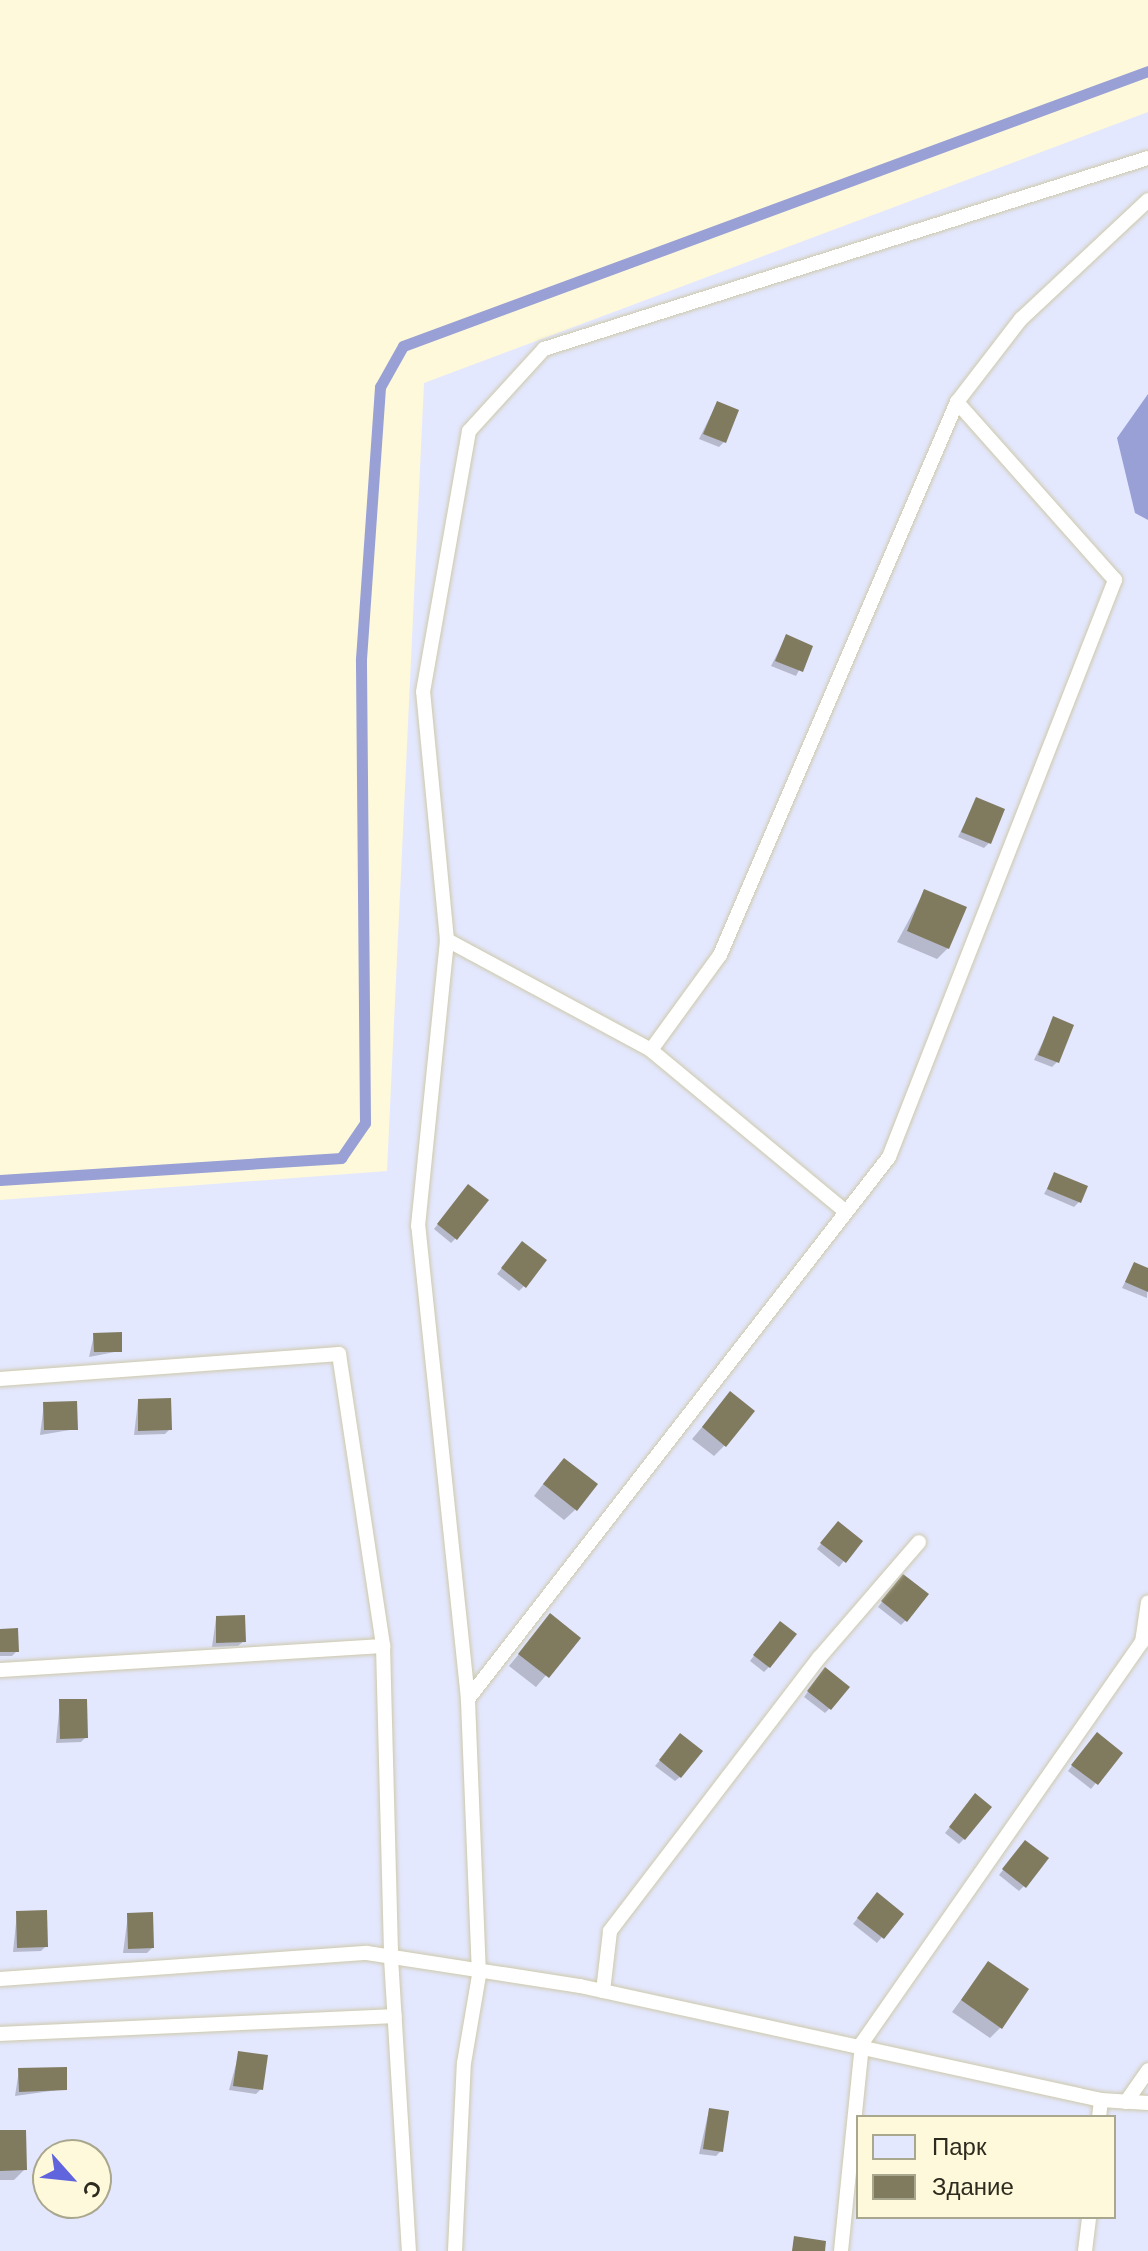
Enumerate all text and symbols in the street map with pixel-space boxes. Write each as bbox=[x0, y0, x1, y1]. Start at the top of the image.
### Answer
legend bbox=[856, 2115, 1116, 2219]
text: Парк bbox=[932, 2133, 986, 2161]
north arrow bbox=[32, 2139, 112, 2219]
text: Здание bbox=[932, 2173, 1014, 2201]
text: С bbox=[77, 2176, 107, 2202]

